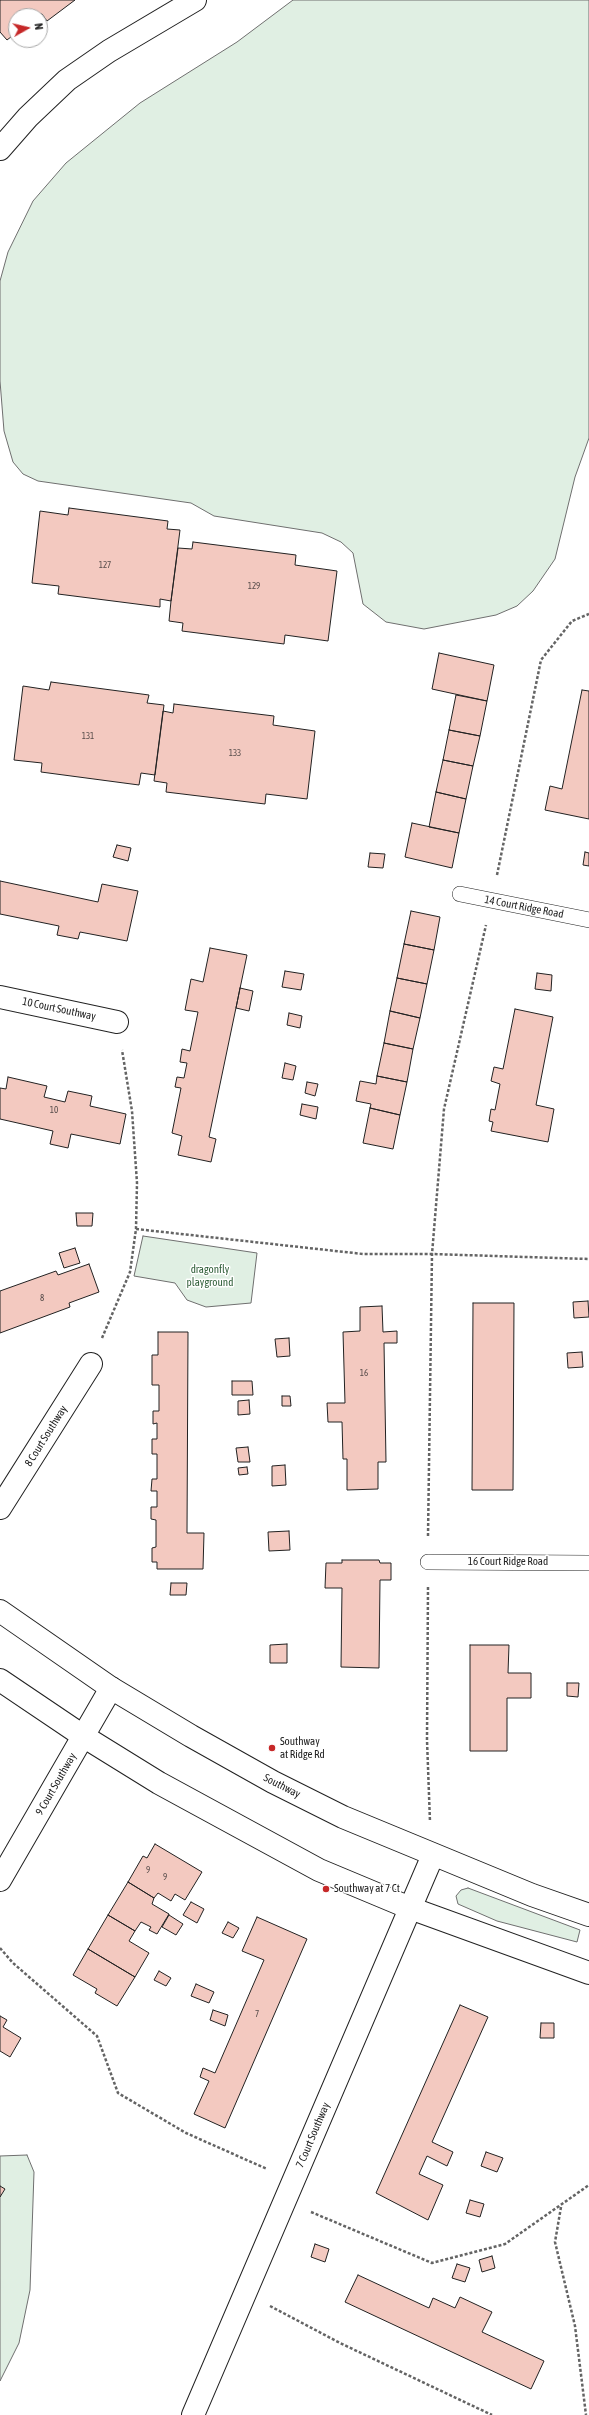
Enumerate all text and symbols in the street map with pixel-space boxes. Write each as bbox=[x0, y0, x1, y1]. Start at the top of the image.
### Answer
north arrow bbox=[8, 8, 48, 48]
text: N bbox=[32, 22, 45, 31]
house number: 127 bbox=[99, 560, 111, 570]
house number: 129 bbox=[248, 581, 260, 591]
house number: 131 bbox=[82, 731, 94, 741]
house number: 133 bbox=[229, 748, 241, 758]
street label: 14 Court Ridge Road bbox=[483, 893, 565, 921]
street label: 10 Court Southway bbox=[21, 995, 97, 1023]
house number: 10 bbox=[50, 1105, 58, 1115]
park label: dragonfly playground bbox=[187, 1263, 233, 1289]
house number: 8 bbox=[40, 1293, 44, 1303]
house number: 16 bbox=[360, 1368, 368, 1378]
street label: 8 Court Southway bbox=[22, 1403, 70, 1469]
street label: 16 Court Ridge Road bbox=[468, 1555, 548, 1569]
place label: Southway at Ridge Rd bbox=[280, 1735, 325, 1761]
marker: Southway at Ridge Rd bbox=[267, 1743, 277, 1753]
street label: 9 Court Southway bbox=[33, 1751, 79, 1817]
street label: Southway bbox=[261, 1771, 303, 1801]
house number: 9 bbox=[146, 1865, 150, 1875]
house number: 9 bbox=[163, 1872, 167, 1882]
place label: Southway at 7 Ct bbox=[334, 1882, 400, 1896]
marker: Southway at 7 Ct bbox=[321, 1884, 331, 1894]
house number: 7 bbox=[255, 2009, 259, 2019]
street label: 7 Court Southway bbox=[293, 2100, 333, 2170]

